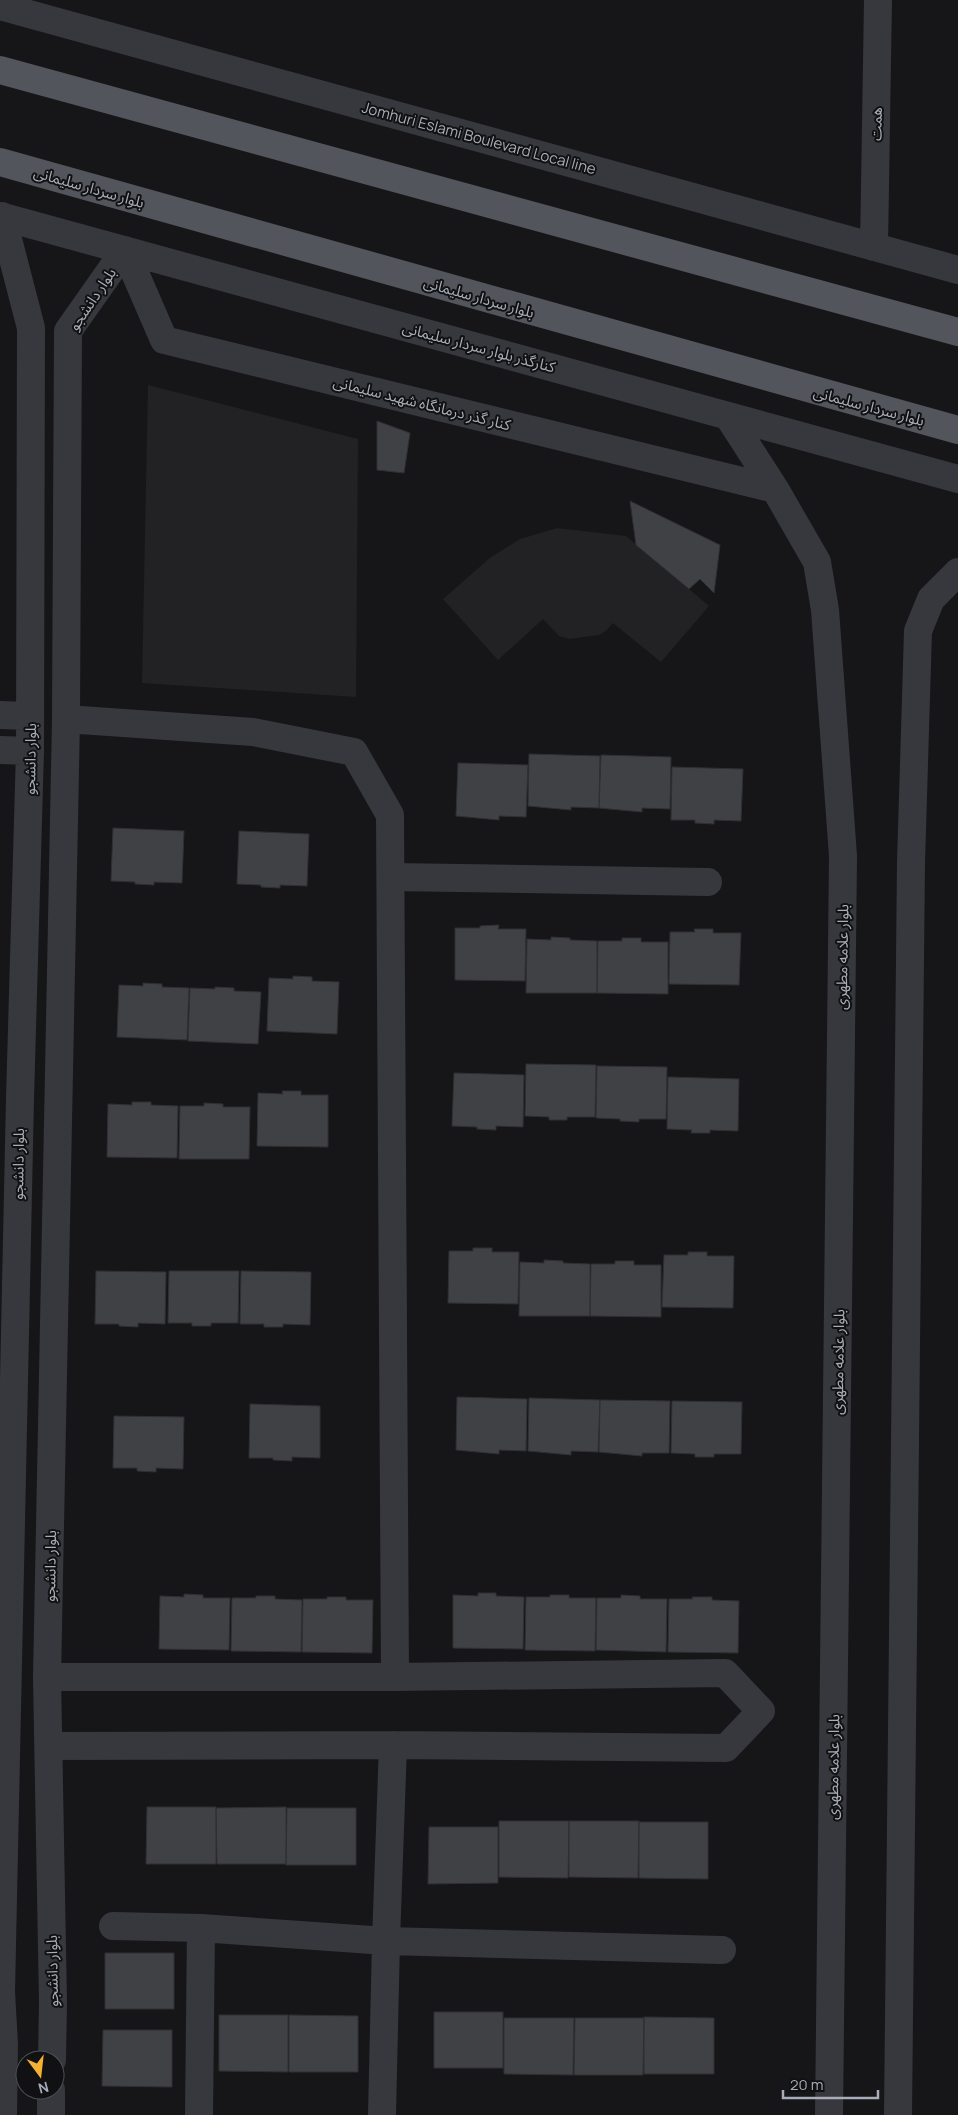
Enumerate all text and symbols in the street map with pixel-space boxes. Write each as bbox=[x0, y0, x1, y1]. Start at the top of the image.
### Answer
street label: Jomhuri Eslami Boulevard Local line bbox=[360, 97, 599, 179]
street label: همت bbox=[865, 107, 887, 141]
street label: بلوار سردار سلیمانی bbox=[31, 161, 147, 213]
street label: بلوار دانشجو bbox=[63, 263, 121, 335]
street label: بلوار سردار سلیمانی bbox=[421, 271, 537, 323]
street label: کنارگذر بلوار سردار سلیمانی bbox=[400, 316, 559, 378]
street label: کنار گذر درمانگاه شهید سلیمانی bbox=[331, 371, 514, 435]
street label: بلوار سردار سلیمانی bbox=[811, 381, 927, 431]
street label: بلوار دانشجو bbox=[19, 723, 41, 795]
street label: بلوار علامه مطهری bbox=[831, 904, 853, 1010]
street label: بلوار دانشجو bbox=[7, 1128, 29, 1200]
street label: بلوار علامه مطهری bbox=[827, 1309, 849, 1415]
street label: بلوار دانشجو bbox=[39, 1530, 61, 1602]
street label: بلوار علامه مطهری bbox=[822, 1714, 844, 1820]
street label: بلوار دانشجو bbox=[41, 1935, 63, 2007]
north arrow bbox=[15, 2050, 65, 2100]
scale bar bbox=[783, 2068, 878, 2100]
text: 20 m bbox=[790, 2074, 823, 2095]
text: N bbox=[36, 2078, 51, 2099]

